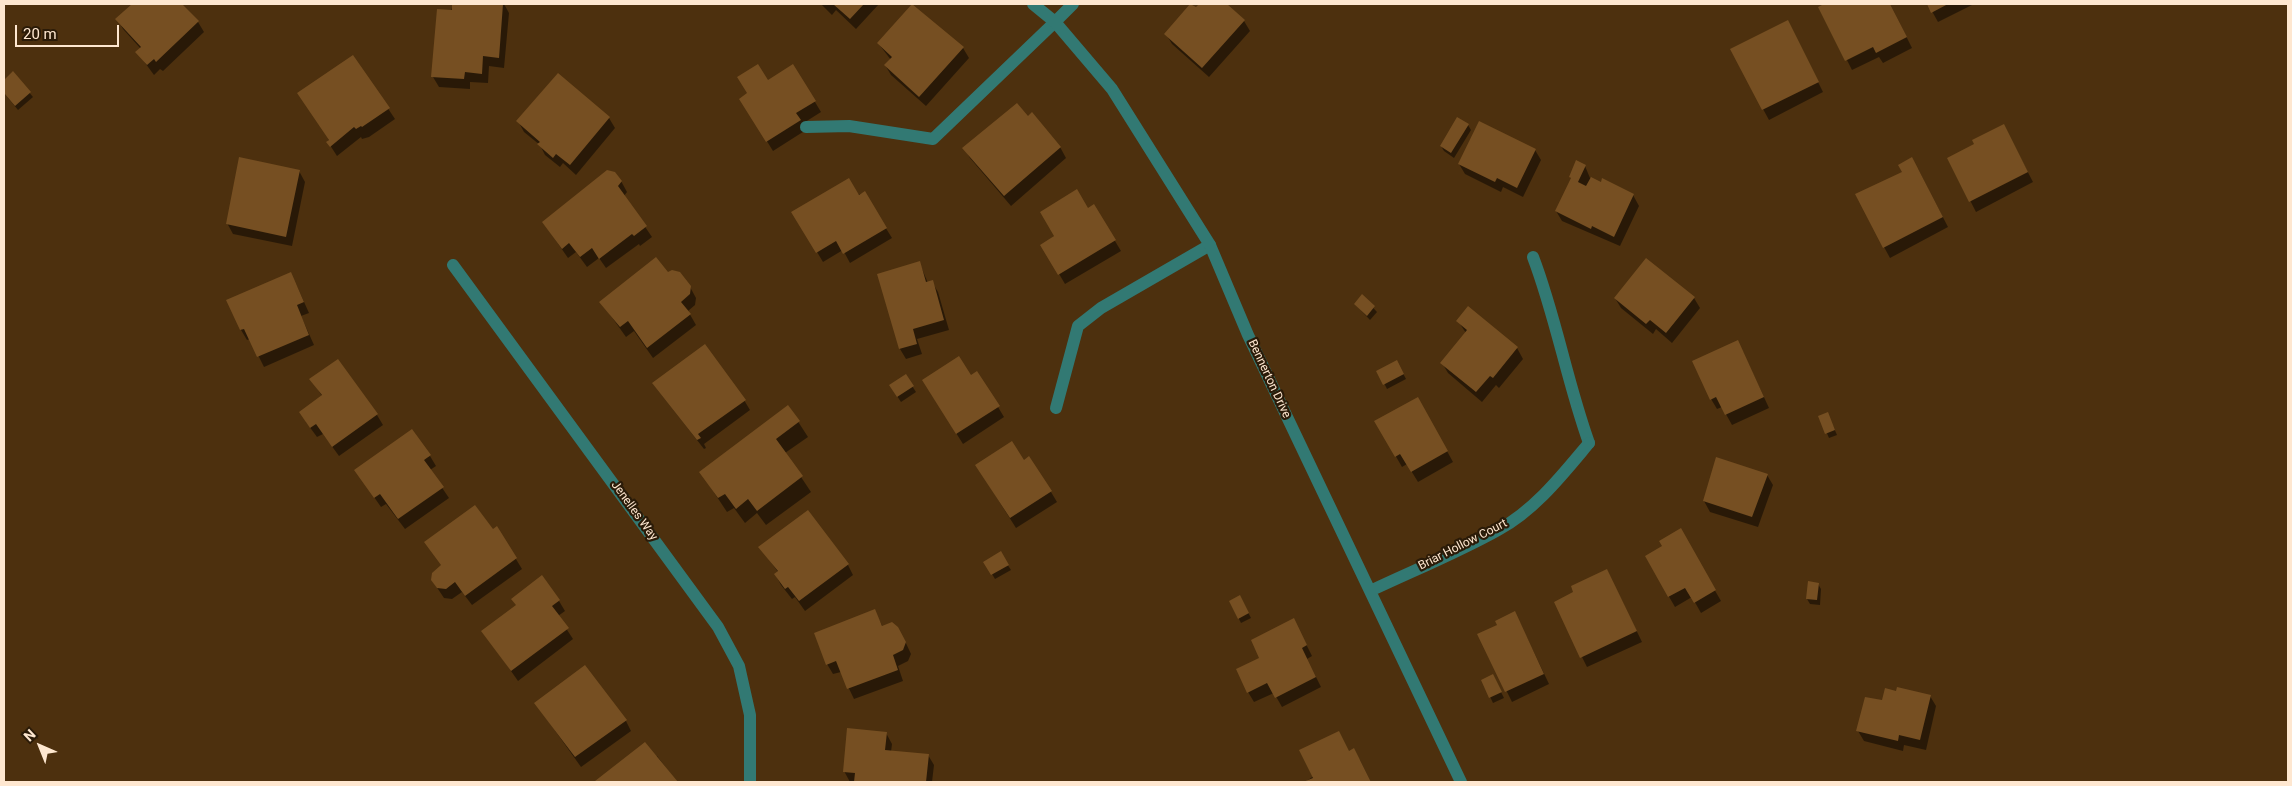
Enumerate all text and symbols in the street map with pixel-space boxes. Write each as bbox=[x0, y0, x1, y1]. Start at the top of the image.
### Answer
scale bar bbox=[18, 15, 121, 47]
text: 20 m bbox=[23, 25, 57, 43]
street label: Bennerton Drive bbox=[1245, 337, 1293, 421]
street label: Jenelles Way bbox=[608, 478, 660, 544]
street label: Briar Hollow Court bbox=[1416, 516, 1510, 574]
north arrow bbox=[15, 721, 65, 771]
text: N bbox=[20, 726, 39, 744]

